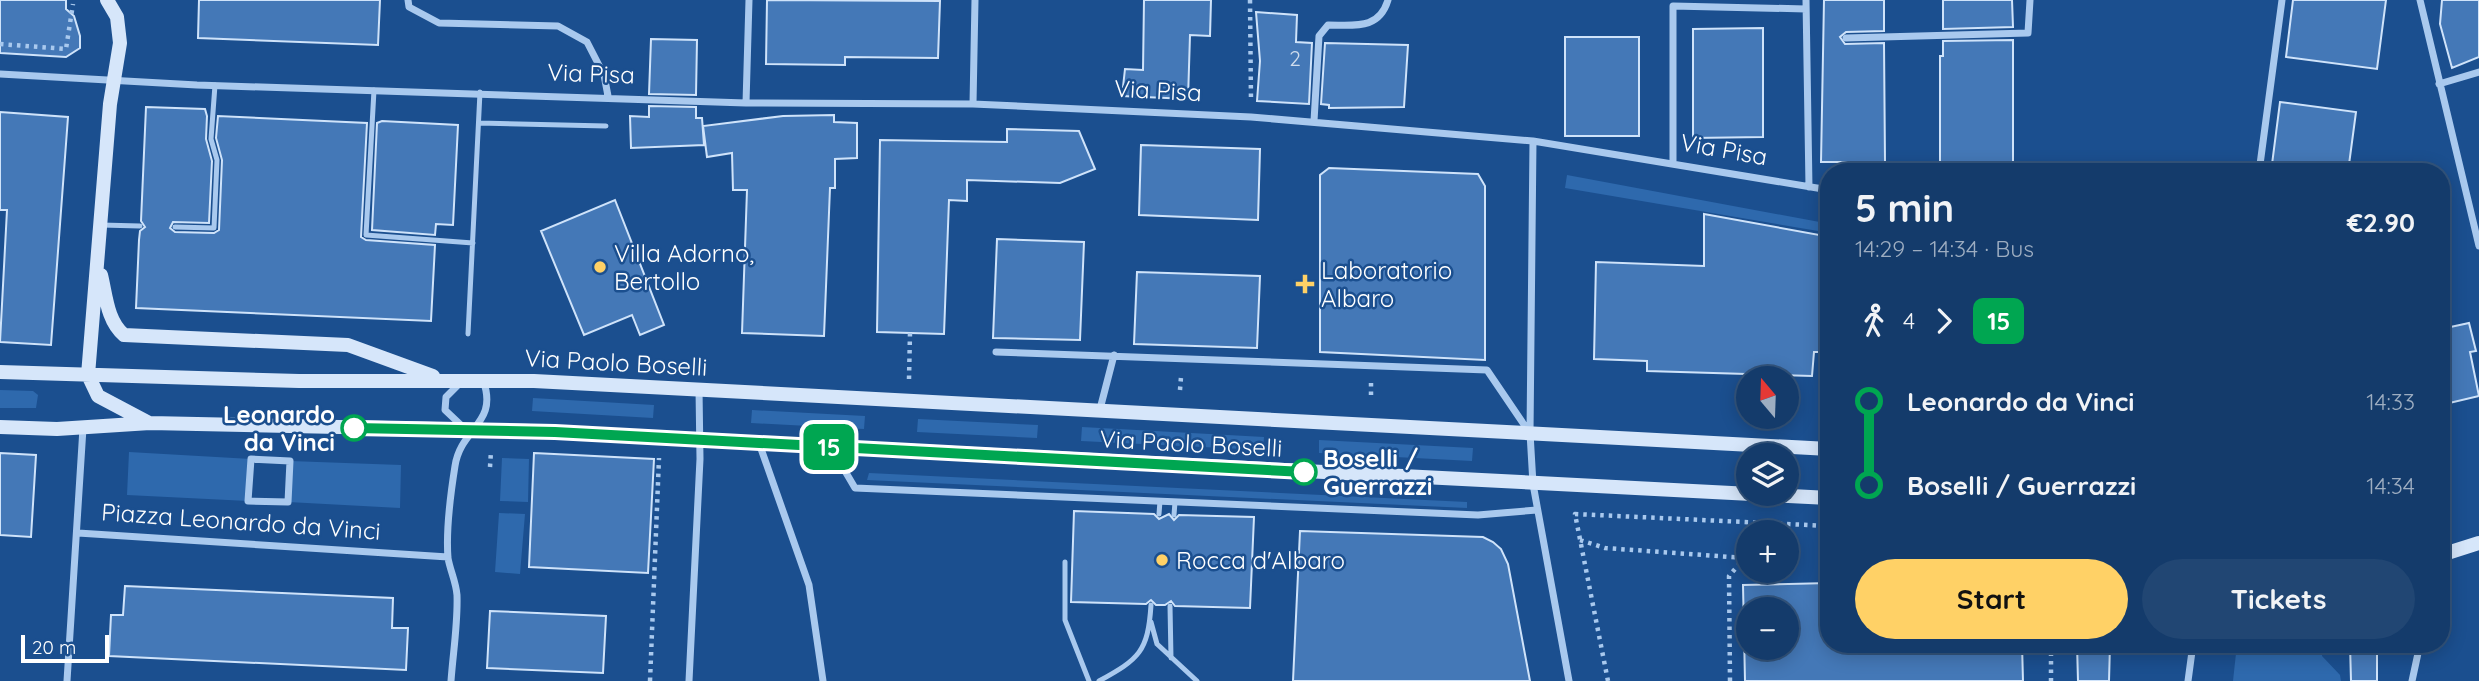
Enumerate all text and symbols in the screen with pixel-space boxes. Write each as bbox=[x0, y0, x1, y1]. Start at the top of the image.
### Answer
house number: 2 bbox=[1289, 45, 1301, 71]
street label: Via Pisa bbox=[547, 56, 635, 90]
street label: Via Pisa bbox=[1113, 73, 1203, 107]
street label: Via Pisa bbox=[1678, 127, 1770, 171]
text: 5 min bbox=[1855, 184, 1954, 232]
text: €2.90 bbox=[2347, 206, 2415, 239]
text: 14:29 – 14:34 · Bus bbox=[1855, 234, 2034, 263]
place label: Villa Adorno, Bertollo bbox=[614, 238, 754, 296]
place label: Laboratorio Albaro bbox=[1321, 255, 1452, 313]
marker: Villa Adorno, Bertollo bbox=[592, 259, 608, 275]
marker: Laboratorio Albaro bbox=[1295, 274, 1315, 294]
icon: walk bbox=[1855, 302, 1893, 340]
icon: forward bbox=[1925, 302, 1963, 340]
text: 4 bbox=[1903, 306, 1915, 335]
text: 15 bbox=[1987, 306, 2010, 336]
street label: Via Paolo Boselli bbox=[524, 342, 708, 382]
north arrow bbox=[1736, 366, 1799, 429]
map controls bbox=[1736, 366, 1799, 660]
text: Leonardo da Vinci bbox=[1907, 385, 2134, 418]
text: 14:33 bbox=[2366, 387, 2415, 416]
place label: Leonardo da Vinci bbox=[223, 399, 335, 457]
marker: Leonardo da Vinci bbox=[341, 415, 367, 441]
street label: Via Paolo Boselli bbox=[1099, 423, 1283, 463]
line badge: 15 bbox=[798, 424, 860, 470]
text: 15 bbox=[817, 432, 841, 462]
place label: Boselli / Guerrazzi bbox=[1323, 443, 1432, 501]
button: layers bbox=[1736, 443, 1799, 506]
marker: Boselli / Guerrazzi bbox=[1291, 459, 1317, 485]
text: Boselli / Guerrazzi bbox=[1907, 469, 2136, 502]
text: 14:34 bbox=[2366, 471, 2415, 500]
street label: Piazza Leonardo da Vinci bbox=[100, 496, 382, 546]
button: + bbox=[1736, 520, 1799, 583]
place label: Rocca d'Albaro bbox=[1176, 545, 1345, 575]
marker: Rocca d'Albaro bbox=[1154, 552, 1170, 568]
button: Start bbox=[1855, 559, 2128, 639]
button: Tickets bbox=[2142, 559, 2415, 639]
button: − bbox=[1736, 597, 1799, 660]
scale bar bbox=[21, 632, 108, 664]
text: 20 m bbox=[32, 635, 76, 659]

